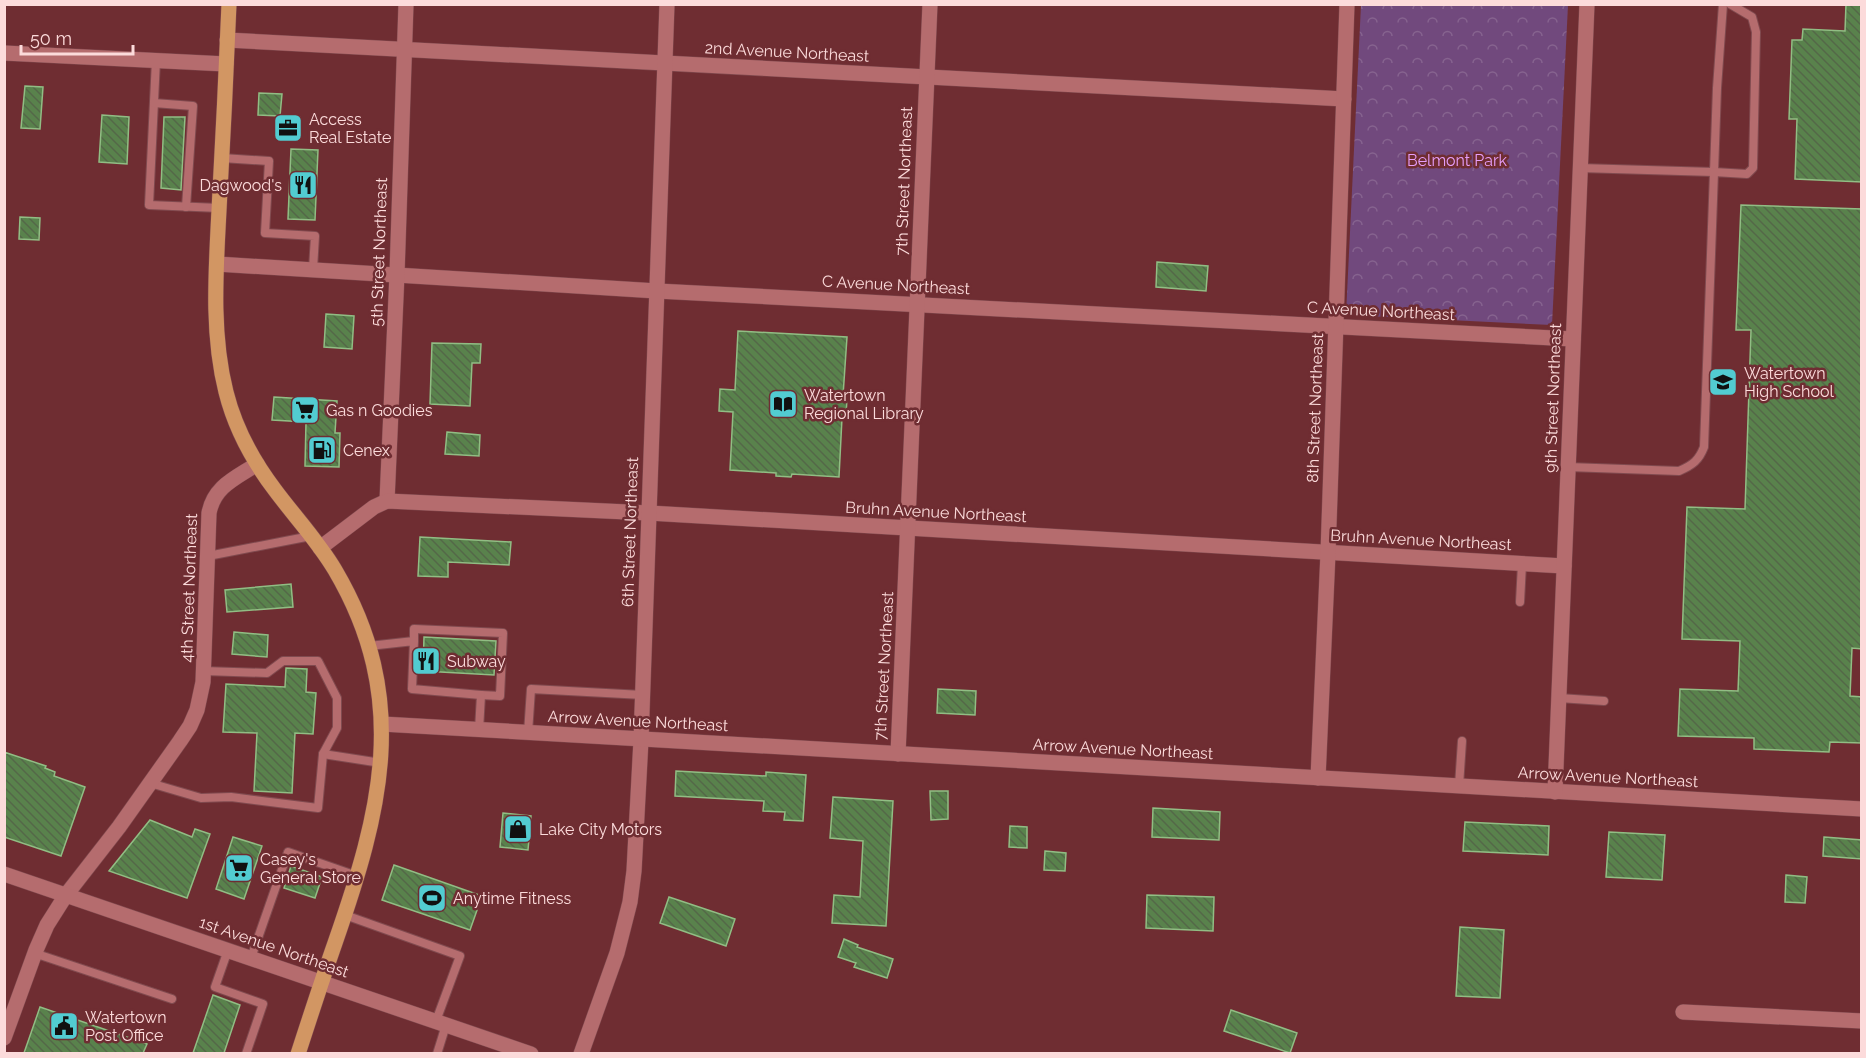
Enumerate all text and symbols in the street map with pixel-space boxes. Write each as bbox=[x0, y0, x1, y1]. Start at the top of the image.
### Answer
scale bar bbox=[21, 18, 134, 56]
text: 50 m bbox=[30, 28, 72, 49]
street label: 2nd Avenue Northeast bbox=[704, 38, 870, 66]
street label: 7th Street Northeast bbox=[892, 106, 916, 256]
place label: Access Real Estate bbox=[309, 110, 391, 147]
office icon: Access Real Estate bbox=[272, 112, 304, 144]
park label: Belmont Park bbox=[1407, 151, 1508, 170]
restaurant icon: Dagwood's bbox=[287, 169, 319, 201]
place label: Dagwood's bbox=[200, 176, 282, 195]
street label: 5th Street Northeast bbox=[367, 176, 391, 327]
street label: C Avenue Northeast bbox=[822, 272, 971, 298]
street label: C Avenue Northeast bbox=[1307, 298, 1456, 324]
street label: 9th Street Northeast bbox=[1541, 322, 1565, 473]
street label: 8th Street Northeast bbox=[1303, 332, 1327, 483]
place label: Watertown High School bbox=[1744, 364, 1834, 401]
school or university icon: Watertown High School bbox=[1707, 366, 1739, 398]
place label: Watertown Regional Library bbox=[804, 386, 924, 423]
library icon: Watertown Regional Library bbox=[767, 388, 799, 420]
supermarket icon: Gas n Goodies bbox=[289, 394, 321, 426]
place label: Gas n Goodies bbox=[326, 401, 433, 420]
fuel station icon: Cenex bbox=[306, 434, 338, 466]
place label: Cenex bbox=[343, 441, 390, 460]
street label: 6th Street Northeast bbox=[618, 456, 642, 607]
street label: Bruhn Avenue Northeast bbox=[845, 498, 1028, 526]
street label: 4th Street Northeast bbox=[177, 512, 201, 663]
street label: Bruhn Avenue Northeast bbox=[1330, 526, 1513, 554]
street label: 7th Street Northeast bbox=[871, 590, 897, 741]
restaurant icon: Subway bbox=[410, 645, 442, 677]
place label: Subway bbox=[447, 652, 506, 671]
street label: Arrow Avenue Northeast bbox=[547, 707, 729, 735]
street label: Arrow Avenue Northeast bbox=[1032, 735, 1214, 763]
street label: Arrow Avenue Northeast bbox=[1517, 763, 1699, 791]
shop icon: Lake City Motors bbox=[502, 813, 534, 845]
place label: Lake City Motors bbox=[539, 820, 662, 839]
place label: Casey's General Store bbox=[260, 850, 361, 887]
supermarket icon: Casey's General Store bbox=[223, 852, 255, 884]
sports icon: Anytime Fitness bbox=[416, 882, 448, 914]
place label: Anytime Fitness bbox=[453, 889, 571, 908]
street label: 1st Avenue Northeast bbox=[197, 912, 352, 982]
place label: Watertown Post Office bbox=[85, 1008, 167, 1045]
public building icon: Watertown Post Office bbox=[48, 1010, 80, 1042]

